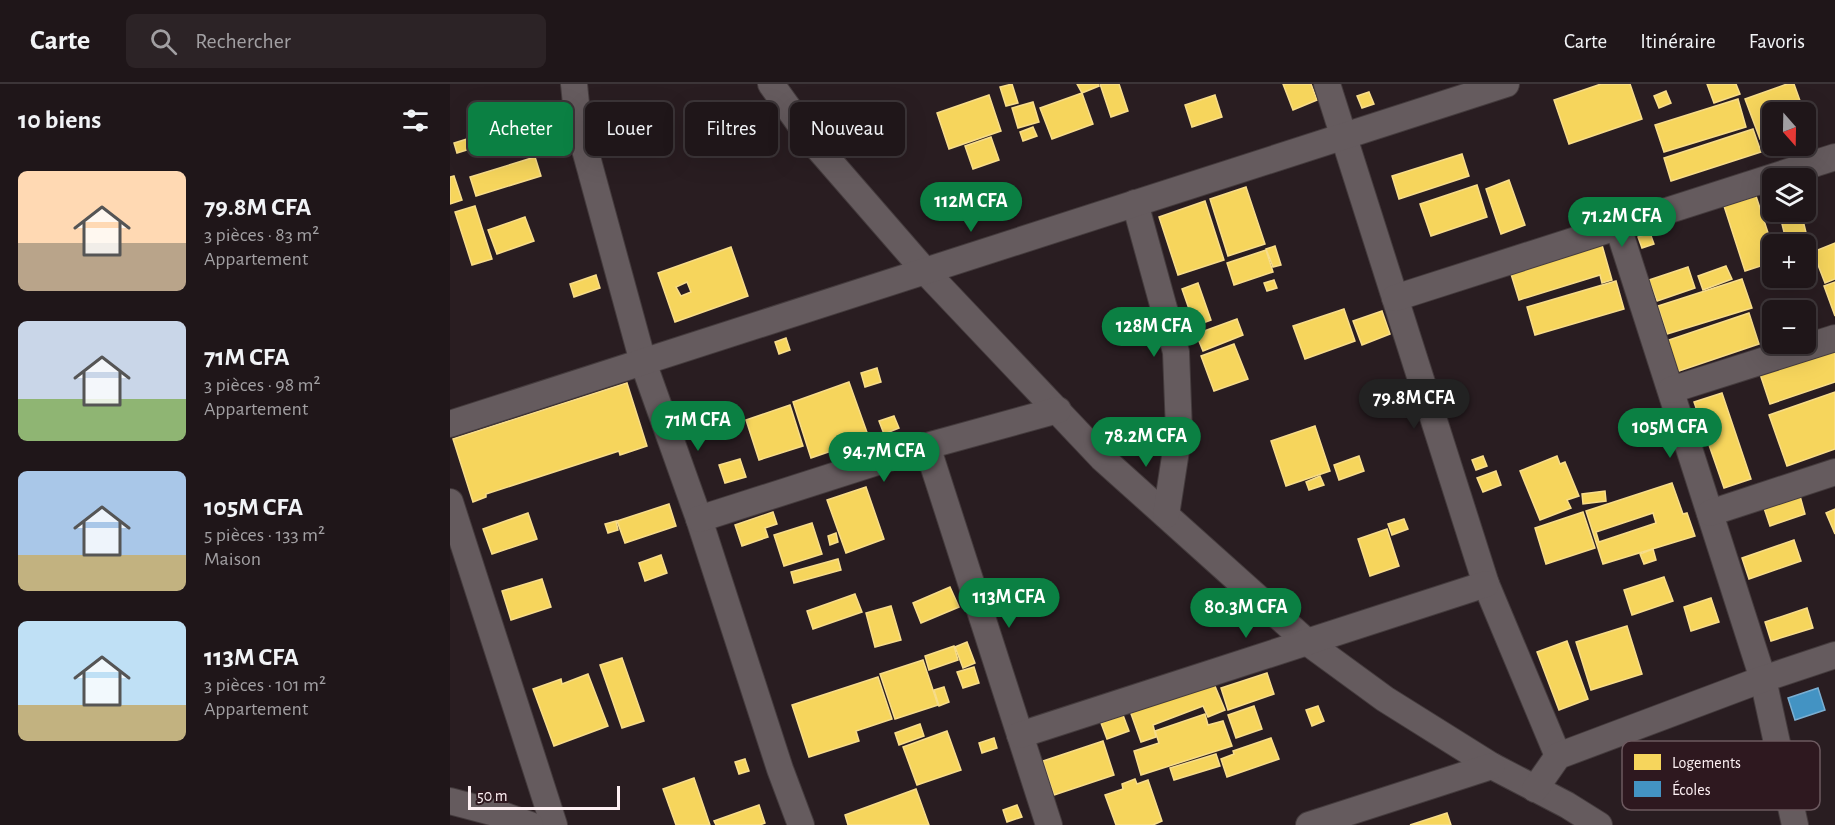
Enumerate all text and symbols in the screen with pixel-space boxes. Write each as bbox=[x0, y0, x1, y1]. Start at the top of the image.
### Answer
search box bbox=[126, 14, 546, 68]
icon: search bbox=[147, 25, 180, 58]
text: Carte bbox=[30, 27, 90, 55]
text: Rechercher bbox=[195, 30, 291, 52]
text: Carte bbox=[1564, 31, 1607, 52]
text: Itinéraire bbox=[1640, 31, 1716, 52]
text: Favoris bbox=[1749, 31, 1805, 52]
chip: Acheter bbox=[468, 102, 573, 156]
chip: Louer bbox=[585, 102, 673, 156]
chip: Filtres bbox=[685, 102, 778, 156]
chip: Nouveau bbox=[790, 102, 905, 156]
north arrow bbox=[1762, 102, 1816, 156]
map controls bbox=[1762, 102, 1816, 354]
icon: filters bbox=[399, 104, 432, 137]
text: 10 biens bbox=[18, 107, 101, 133]
button: layers bbox=[1762, 168, 1816, 222]
pin: 112M CFA bbox=[909, 182, 1033, 233]
text: 112M CFA bbox=[934, 191, 1008, 211]
text: 79.8M CFA bbox=[204, 194, 311, 220]
icon: home bbox=[66, 195, 138, 267]
pin: 71.2M CFA bbox=[1553, 197, 1691, 248]
text: 71.2M CFA bbox=[1582, 206, 1662, 226]
text: 3 pièces · 83 m² bbox=[204, 225, 319, 245]
button: + bbox=[1762, 234, 1816, 288]
text: Appartement bbox=[204, 249, 308, 269]
button: − bbox=[1762, 300, 1816, 354]
pin: 128M CFA bbox=[1092, 307, 1216, 358]
text: 128M CFA bbox=[1116, 316, 1192, 336]
text: 71M CFA bbox=[204, 344, 290, 370]
icon: home bbox=[66, 345, 138, 417]
text: 3 pièces · 98 m² bbox=[204, 375, 320, 395]
pin: 79.8M CFA bbox=[1345, 379, 1483, 430]
text: 79.8M CFA bbox=[1373, 388, 1455, 408]
text: Appartement bbox=[204, 399, 308, 419]
pin: 71M CFA bbox=[643, 401, 753, 452]
pin: 105M CFA bbox=[1608, 408, 1732, 459]
text: 71M CFA bbox=[665, 410, 731, 430]
pin: 78.2M CFA bbox=[1077, 417, 1215, 468]
text: 105M CFA bbox=[1632, 417, 1708, 437]
text: 78.2M CFA bbox=[1105, 426, 1187, 446]
pin: 94.7M CFA bbox=[815, 432, 953, 483]
text: 94.7M CFA bbox=[843, 441, 925, 461]
text: 105M CFA bbox=[204, 494, 303, 520]
icon: home bbox=[66, 495, 138, 567]
text: 5 pièces · 133 m² bbox=[204, 525, 325, 545]
text: Maison bbox=[204, 549, 261, 569]
pin: 113M CFA bbox=[947, 578, 1071, 629]
text: 113M CFA bbox=[973, 587, 1045, 607]
pin: 80.3M CFA bbox=[1177, 588, 1315, 639]
text: 80.3M CFA bbox=[1204, 597, 1288, 617]
text: 113M CFA bbox=[204, 644, 299, 670]
icon: home bbox=[66, 645, 138, 717]
text: 3 pièces · 101 m² bbox=[204, 675, 326, 695]
text: Appartement bbox=[204, 699, 308, 719]
legend bbox=[1622, 741, 1820, 810]
text: Logements bbox=[1672, 755, 1741, 771]
text: Écoles bbox=[1672, 780, 1711, 798]
scale bar bbox=[468, 783, 620, 810]
text: 50 m bbox=[477, 788, 508, 804]

